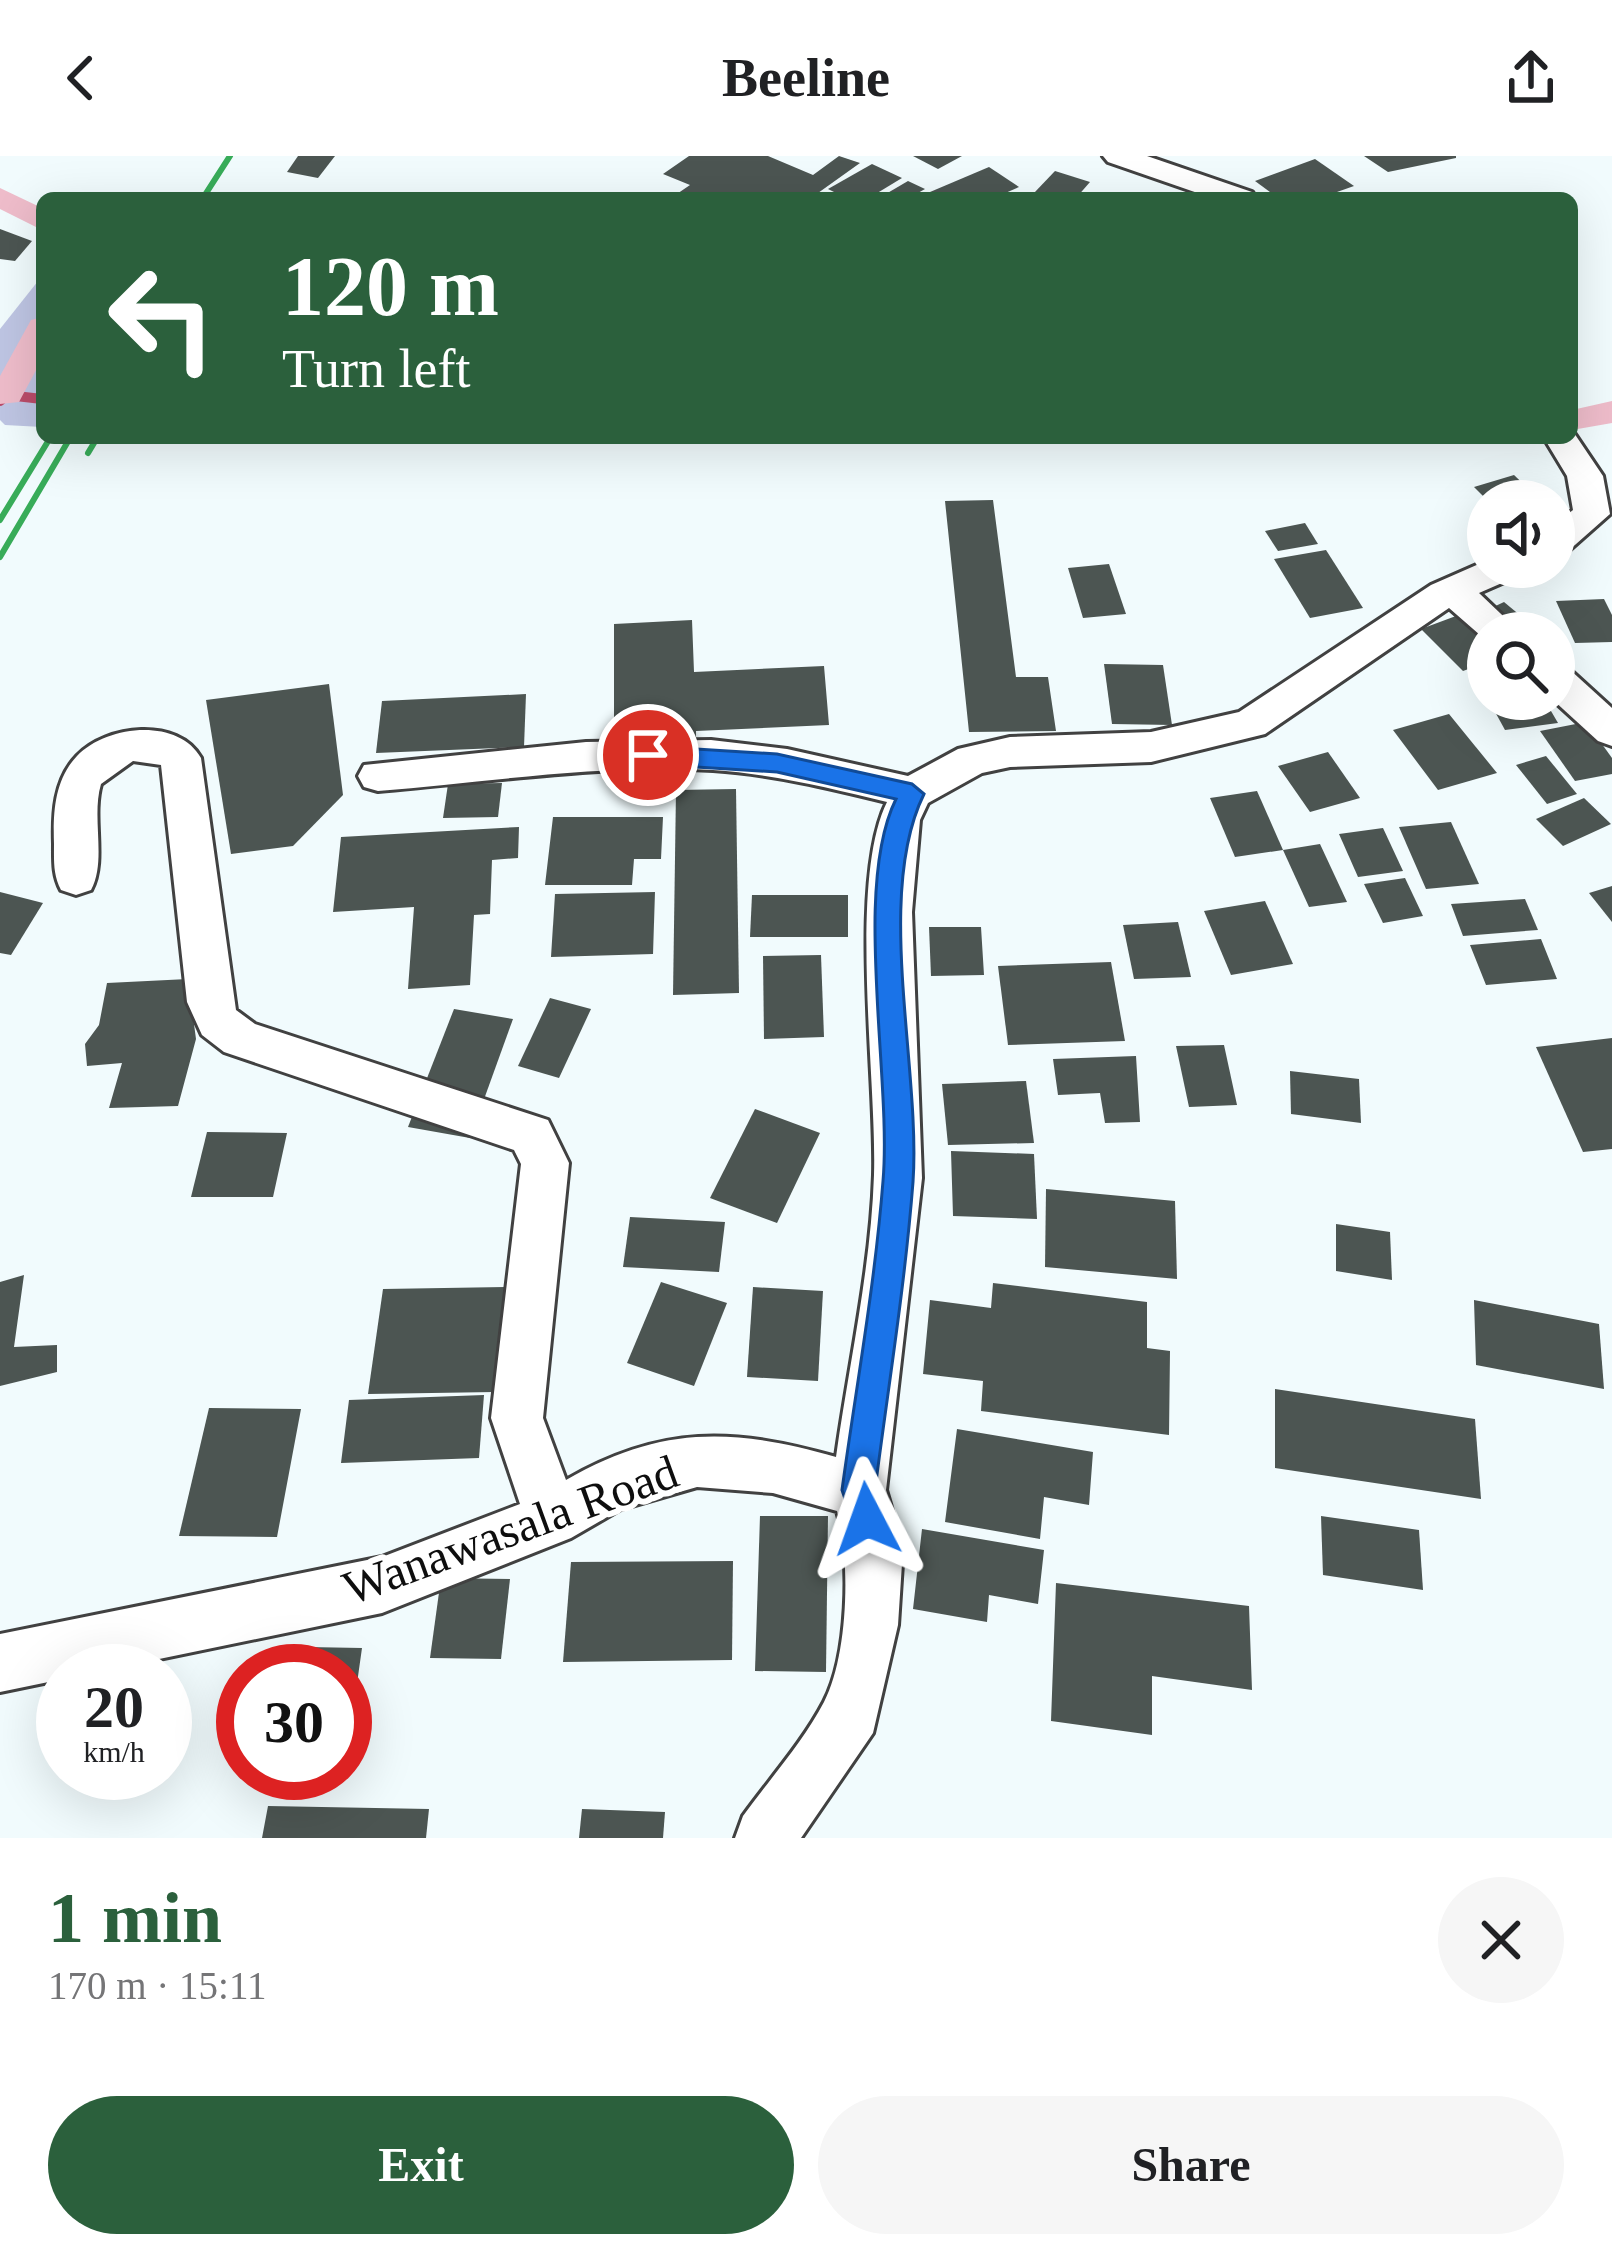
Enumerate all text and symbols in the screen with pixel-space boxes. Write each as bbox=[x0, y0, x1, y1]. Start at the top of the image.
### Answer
icon: back bbox=[48, 45, 114, 111]
icon: share bbox=[1498, 45, 1564, 111]
text: Beeline bbox=[722, 48, 890, 108]
icon: left bbox=[84, 240, 240, 396]
text: 120 m bbox=[282, 240, 499, 333]
text: Turn left bbox=[282, 339, 471, 399]
map controls bbox=[1467, 480, 1575, 720]
button: sound bbox=[1467, 480, 1575, 588]
button: search bbox=[1467, 612, 1575, 720]
pin bbox=[597, 704, 699, 806]
icon: arrive bbox=[615, 722, 681, 788]
street label: Wanawasala Road bbox=[336, 1444, 685, 1615]
position arrow bbox=[804, 1456, 930, 1582]
speed limit sign: 30 bbox=[216, 1644, 372, 1800]
text: 20 bbox=[84, 1674, 144, 1740]
text: km/h bbox=[83, 1735, 145, 1768]
button: close bbox=[1438, 1877, 1564, 2003]
text: 1 min bbox=[48, 1878, 222, 1958]
text: 170 m · 15:11 bbox=[48, 1964, 266, 2007]
button: Exit bbox=[48, 2096, 794, 2234]
button: Share bbox=[818, 2096, 1564, 2234]

